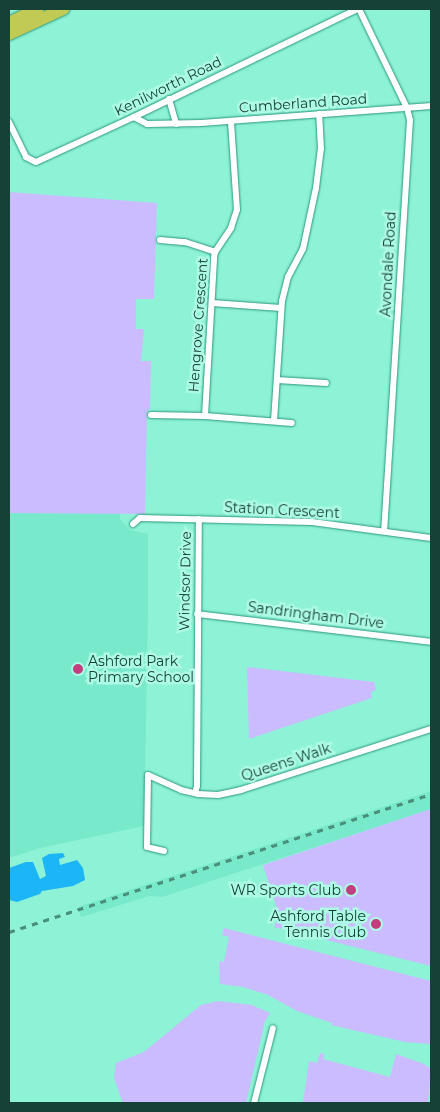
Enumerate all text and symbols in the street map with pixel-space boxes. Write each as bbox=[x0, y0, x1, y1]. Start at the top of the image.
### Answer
street label: Kenilworth Road bbox=[112, 53, 224, 119]
street label: Cumberland Road bbox=[238, 90, 368, 116]
street label: Avondale Road bbox=[377, 211, 399, 317]
street label: Hengrove Crescent bbox=[185, 257, 211, 393]
street label: Station Crescent bbox=[224, 499, 340, 521]
street label: Windsor Drive bbox=[176, 531, 194, 631]
street label: Sandringham Drive bbox=[247, 598, 385, 632]
place label: Ashford Park Primary School bbox=[88, 653, 194, 686]
marker: Ashford Park Primary School bbox=[72, 663, 84, 675]
street label: Queens Walk bbox=[239, 740, 333, 784]
place label: WR Sports Club bbox=[230, 882, 341, 898]
marker: WR Sports Club bbox=[345, 884, 357, 896]
place label: Ashford Table Tennis Club bbox=[270, 908, 366, 940]
marker: Ashford Table Tennis Club bbox=[370, 918, 382, 930]

